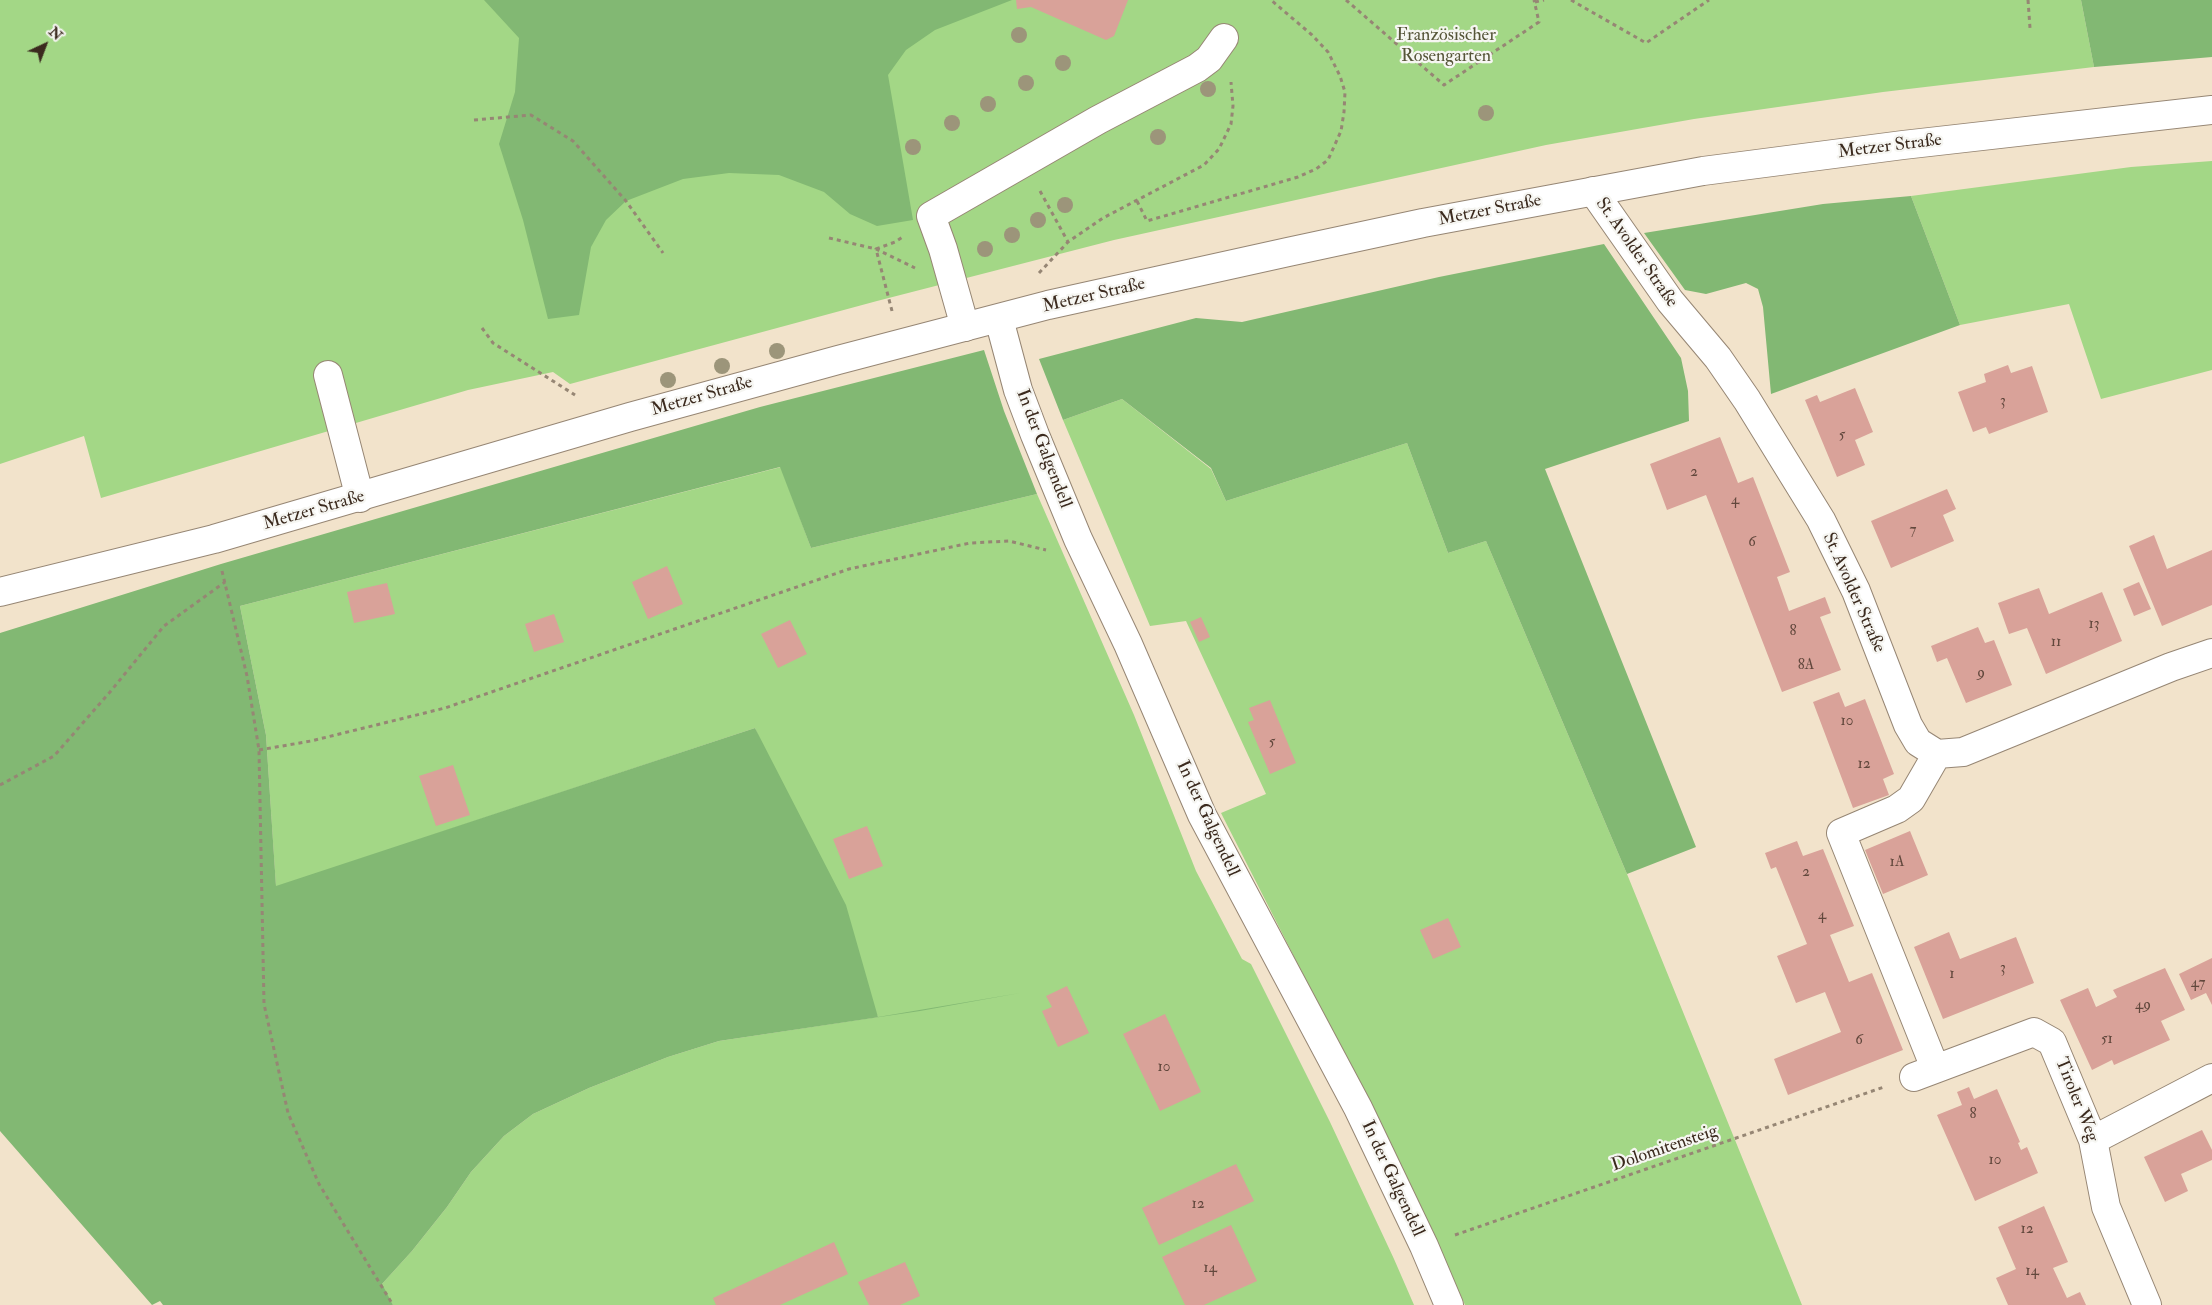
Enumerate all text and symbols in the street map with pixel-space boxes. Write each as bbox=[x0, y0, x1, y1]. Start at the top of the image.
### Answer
north arrow bbox=[20, 20, 70, 70]
text: N bbox=[45, 23, 66, 44]
park label: Französischer Rosengarten bbox=[1396, 25, 1496, 68]
street label: Metzer Straße bbox=[1837, 130, 1943, 164]
street label: Metzer Straße bbox=[1437, 190, 1543, 232]
street label: St. Avolder Straße bbox=[1590, 194, 1682, 312]
street label: Metzer Straße bbox=[1041, 274, 1147, 318]
street label: Metzer Straße bbox=[649, 372, 755, 422]
street label: In der Galgendell bbox=[1010, 387, 1076, 511]
house number: 3 bbox=[2000, 393, 2006, 411]
house number: 5 bbox=[1839, 427, 1845, 445]
house number: 2 bbox=[1690, 464, 1698, 482]
street label: Metzer Straße bbox=[261, 486, 367, 536]
house number: 4 bbox=[1731, 492, 1739, 510]
house number: 7 bbox=[1910, 522, 1916, 540]
street label: St. Avolder Straße bbox=[1817, 530, 1889, 656]
house number: 6 bbox=[1748, 534, 1756, 552]
house number: 13 bbox=[2088, 616, 2100, 634]
house number: 8 bbox=[1789, 623, 1797, 641]
house number: 11 bbox=[2051, 634, 2061, 652]
house number: 8A bbox=[1798, 657, 1814, 675]
house number: 9 bbox=[1977, 665, 1985, 683]
house number: 10 bbox=[1841, 713, 1853, 731]
house number: 5 bbox=[1269, 734, 1275, 752]
house number: 12 bbox=[1858, 756, 1870, 774]
street label: In der Galgendell bbox=[1171, 758, 1243, 880]
house number: 1A bbox=[1890, 854, 1904, 872]
house number: 2 bbox=[1802, 864, 1810, 882]
house number: 4 bbox=[1818, 907, 1826, 925]
house number: 3 bbox=[2000, 960, 2006, 978]
house number: 1 bbox=[1949, 966, 1955, 984]
house number: 47 bbox=[2191, 975, 2205, 993]
house number: 49 bbox=[2135, 997, 2151, 1015]
house number: 51 bbox=[2101, 1031, 2113, 1049]
house number: 6 bbox=[1855, 1032, 1863, 1050]
street label: Tiroler Weg bbox=[2049, 1055, 2103, 1145]
house number: 10 bbox=[1158, 1059, 1170, 1077]
house number: 8 bbox=[1969, 1106, 1977, 1124]
street label: In der Galgendell bbox=[1356, 1118, 1428, 1240]
street label: Dolomitensteig bbox=[1609, 1121, 1721, 1177]
house number: 10 bbox=[1989, 1152, 2001, 1170]
house number: 12 bbox=[1192, 1196, 1204, 1214]
house number: 12 bbox=[2021, 1221, 2033, 1239]
house number: 14 bbox=[1203, 1260, 1217, 1278]
house number: 14 bbox=[2025, 1263, 2039, 1281]

